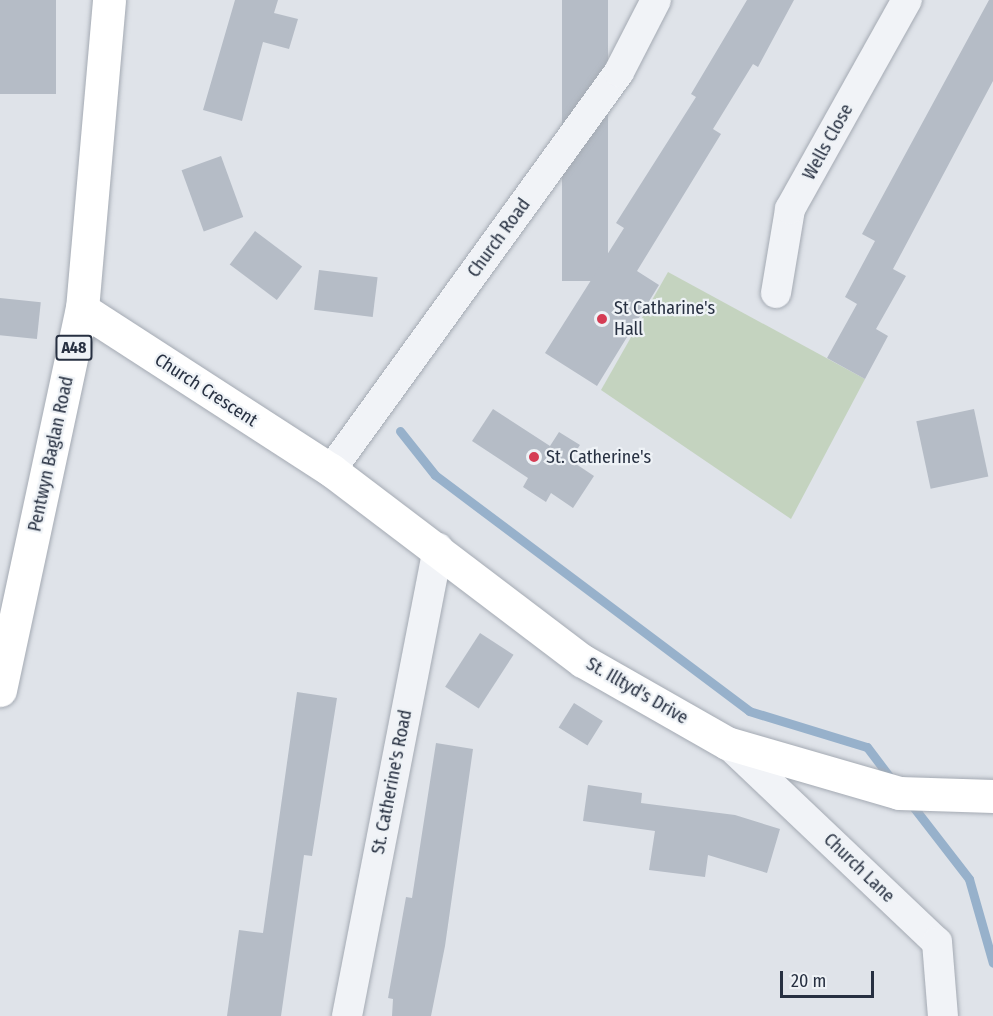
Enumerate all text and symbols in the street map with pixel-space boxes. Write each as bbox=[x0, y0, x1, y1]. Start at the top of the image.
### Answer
street label: Wells Close bbox=[798, 100, 858, 184]
street label: Church Road bbox=[463, 194, 535, 282]
place label: St Catharine's Hall bbox=[614, 298, 715, 340]
marker: St Catharine's Hall bbox=[595, 312, 609, 326]
road number: A48 bbox=[54, 335, 94, 361]
street label: Church Crescent bbox=[151, 349, 261, 431]
street label: Pentwyn Baglan Road bbox=[24, 374, 78, 534]
place label: St. Catherine's bbox=[546, 446, 651, 468]
marker: St. Catherine's bbox=[527, 450, 541, 464]
street label: St. Illtyd's Drive bbox=[582, 653, 692, 729]
street label: St. Catherine's Road bbox=[367, 708, 417, 856]
street label: Church Lane bbox=[819, 829, 899, 907]
scale bar bbox=[783, 959, 878, 997]
text: 20 m bbox=[791, 970, 826, 992]

